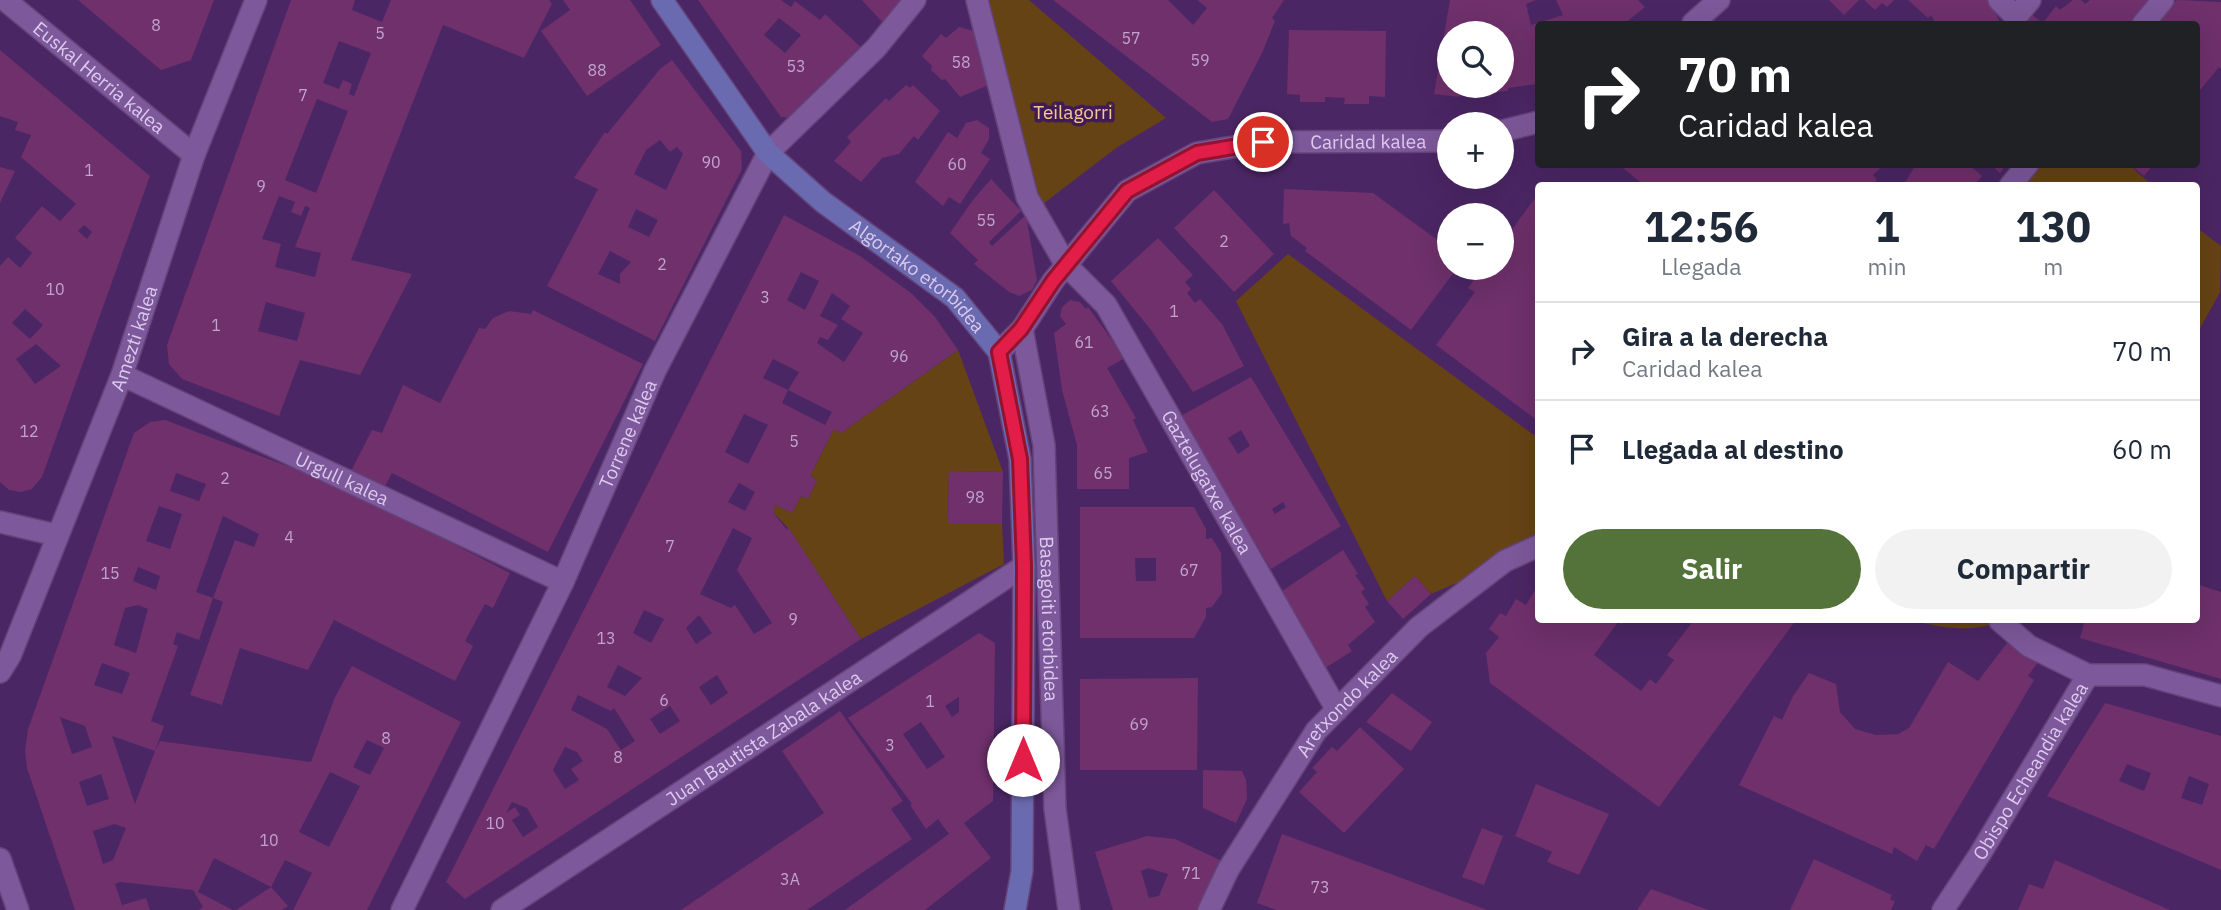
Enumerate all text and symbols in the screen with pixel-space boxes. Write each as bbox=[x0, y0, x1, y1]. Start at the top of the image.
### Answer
house number: 8 bbox=[151, 15, 161, 35]
street label: Euskal Herria kalea bbox=[28, 16, 170, 139]
map controls bbox=[1437, 21, 1514, 280]
button: search bbox=[1437, 21, 1514, 98]
house number: 5 bbox=[375, 23, 385, 43]
house number: 57 bbox=[1121, 28, 1141, 48]
text: 70 m bbox=[1678, 42, 1792, 105]
icon: right bbox=[1563, 49, 1654, 140]
house number: 59 bbox=[1190, 50, 1210, 70]
house number: 58 bbox=[951, 52, 971, 72]
house number: 53 bbox=[786, 56, 806, 76]
house number: 88 bbox=[587, 60, 607, 80]
house number: 7 bbox=[298, 85, 308, 105]
park label: Teilagorri bbox=[1033, 100, 1113, 124]
text: Caridad kalea bbox=[1678, 104, 1874, 146]
pin bbox=[1233, 112, 1293, 172]
button: + bbox=[1437, 112, 1514, 189]
icon: arrive bbox=[1244, 123, 1282, 161]
street label: Caridad kalea bbox=[1310, 129, 1426, 154]
house number: 90 bbox=[701, 152, 721, 172]
house number: 60 bbox=[947, 154, 967, 174]
house number: 1 bbox=[84, 160, 94, 180]
house number: 9 bbox=[256, 176, 266, 196]
text: 12:56 bbox=[1644, 199, 1759, 254]
text: 1 bbox=[1874, 199, 1900, 254]
text: 130 bbox=[2015, 199, 2091, 254]
button: − bbox=[1437, 203, 1514, 280]
house number: 55 bbox=[976, 210, 996, 230]
street label: Algortako etorbidea bbox=[845, 213, 990, 338]
house number: 2 bbox=[1219, 231, 1229, 251]
text: Llegada bbox=[1661, 251, 1741, 281]
text: min bbox=[1868, 251, 1906, 281]
text: m bbox=[2043, 251, 2063, 281]
house number: 2 bbox=[657, 254, 667, 274]
house number: 10 bbox=[45, 279, 65, 299]
street label: Amezti kalea bbox=[105, 282, 162, 395]
house number: 3 bbox=[760, 287, 770, 307]
house number: 1 bbox=[1169, 301, 1179, 321]
house number: 1 bbox=[211, 315, 221, 335]
text: Gira a la derecha bbox=[1622, 319, 1828, 353]
house number: 61 bbox=[1074, 332, 1094, 352]
icon: right bbox=[1563, 332, 1601, 370]
text: 70 m bbox=[2112, 334, 2172, 368]
house number: 96 bbox=[889, 346, 909, 366]
text: Caridad kalea bbox=[1622, 353, 1763, 383]
street label: Torrene kalea bbox=[593, 376, 662, 492]
house number: 63 bbox=[1090, 401, 1110, 421]
street label: Gaztelugatxe kalea bbox=[1156, 406, 1258, 558]
house number: 12 bbox=[19, 421, 39, 441]
icon: arrive bbox=[1563, 430, 1601, 468]
house number: 5 bbox=[789, 431, 799, 451]
text: Llegada al destino bbox=[1622, 432, 1844, 466]
text: 60 m bbox=[2112, 432, 2172, 466]
street label: Urgull kalea bbox=[291, 446, 393, 511]
house number: 65 bbox=[1093, 463, 1113, 483]
house number: 2 bbox=[220, 468, 230, 488]
house number: 98 bbox=[965, 487, 985, 507]
house number: 4 bbox=[284, 527, 294, 547]
button: Salir bbox=[1563, 529, 1861, 609]
button: Compartir bbox=[1875, 529, 2172, 609]
house number: 7 bbox=[665, 536, 675, 556]
street label: Basagoiti etorbidea bbox=[1035, 536, 1064, 702]
house number: 67 bbox=[1179, 560, 1199, 580]
house number: 15 bbox=[100, 563, 120, 583]
house number: 9 bbox=[788, 609, 798, 629]
house number: 13 bbox=[596, 628, 616, 648]
street label: Aretxondo kalea bbox=[1291, 644, 1402, 761]
street label: Juan Bautista Zabala kalea bbox=[661, 665, 866, 811]
street label: Obispo Echeandia kalea bbox=[1967, 678, 2093, 864]
house number: 6 bbox=[659, 690, 669, 710]
house number: 1 bbox=[925, 691, 935, 711]
house number: 69 bbox=[1129, 714, 1149, 734]
position arrow bbox=[986, 723, 1060, 797]
house number: 8 bbox=[381, 728, 391, 748]
house number: 3 bbox=[885, 735, 895, 755]
house number: 8 bbox=[613, 747, 623, 767]
house number: 10 bbox=[485, 813, 505, 833]
house number: 10 bbox=[259, 830, 279, 850]
house number: 71 bbox=[1181, 863, 1201, 883]
house number: 3A bbox=[780, 869, 800, 889]
house number: 73 bbox=[1310, 877, 1330, 897]

